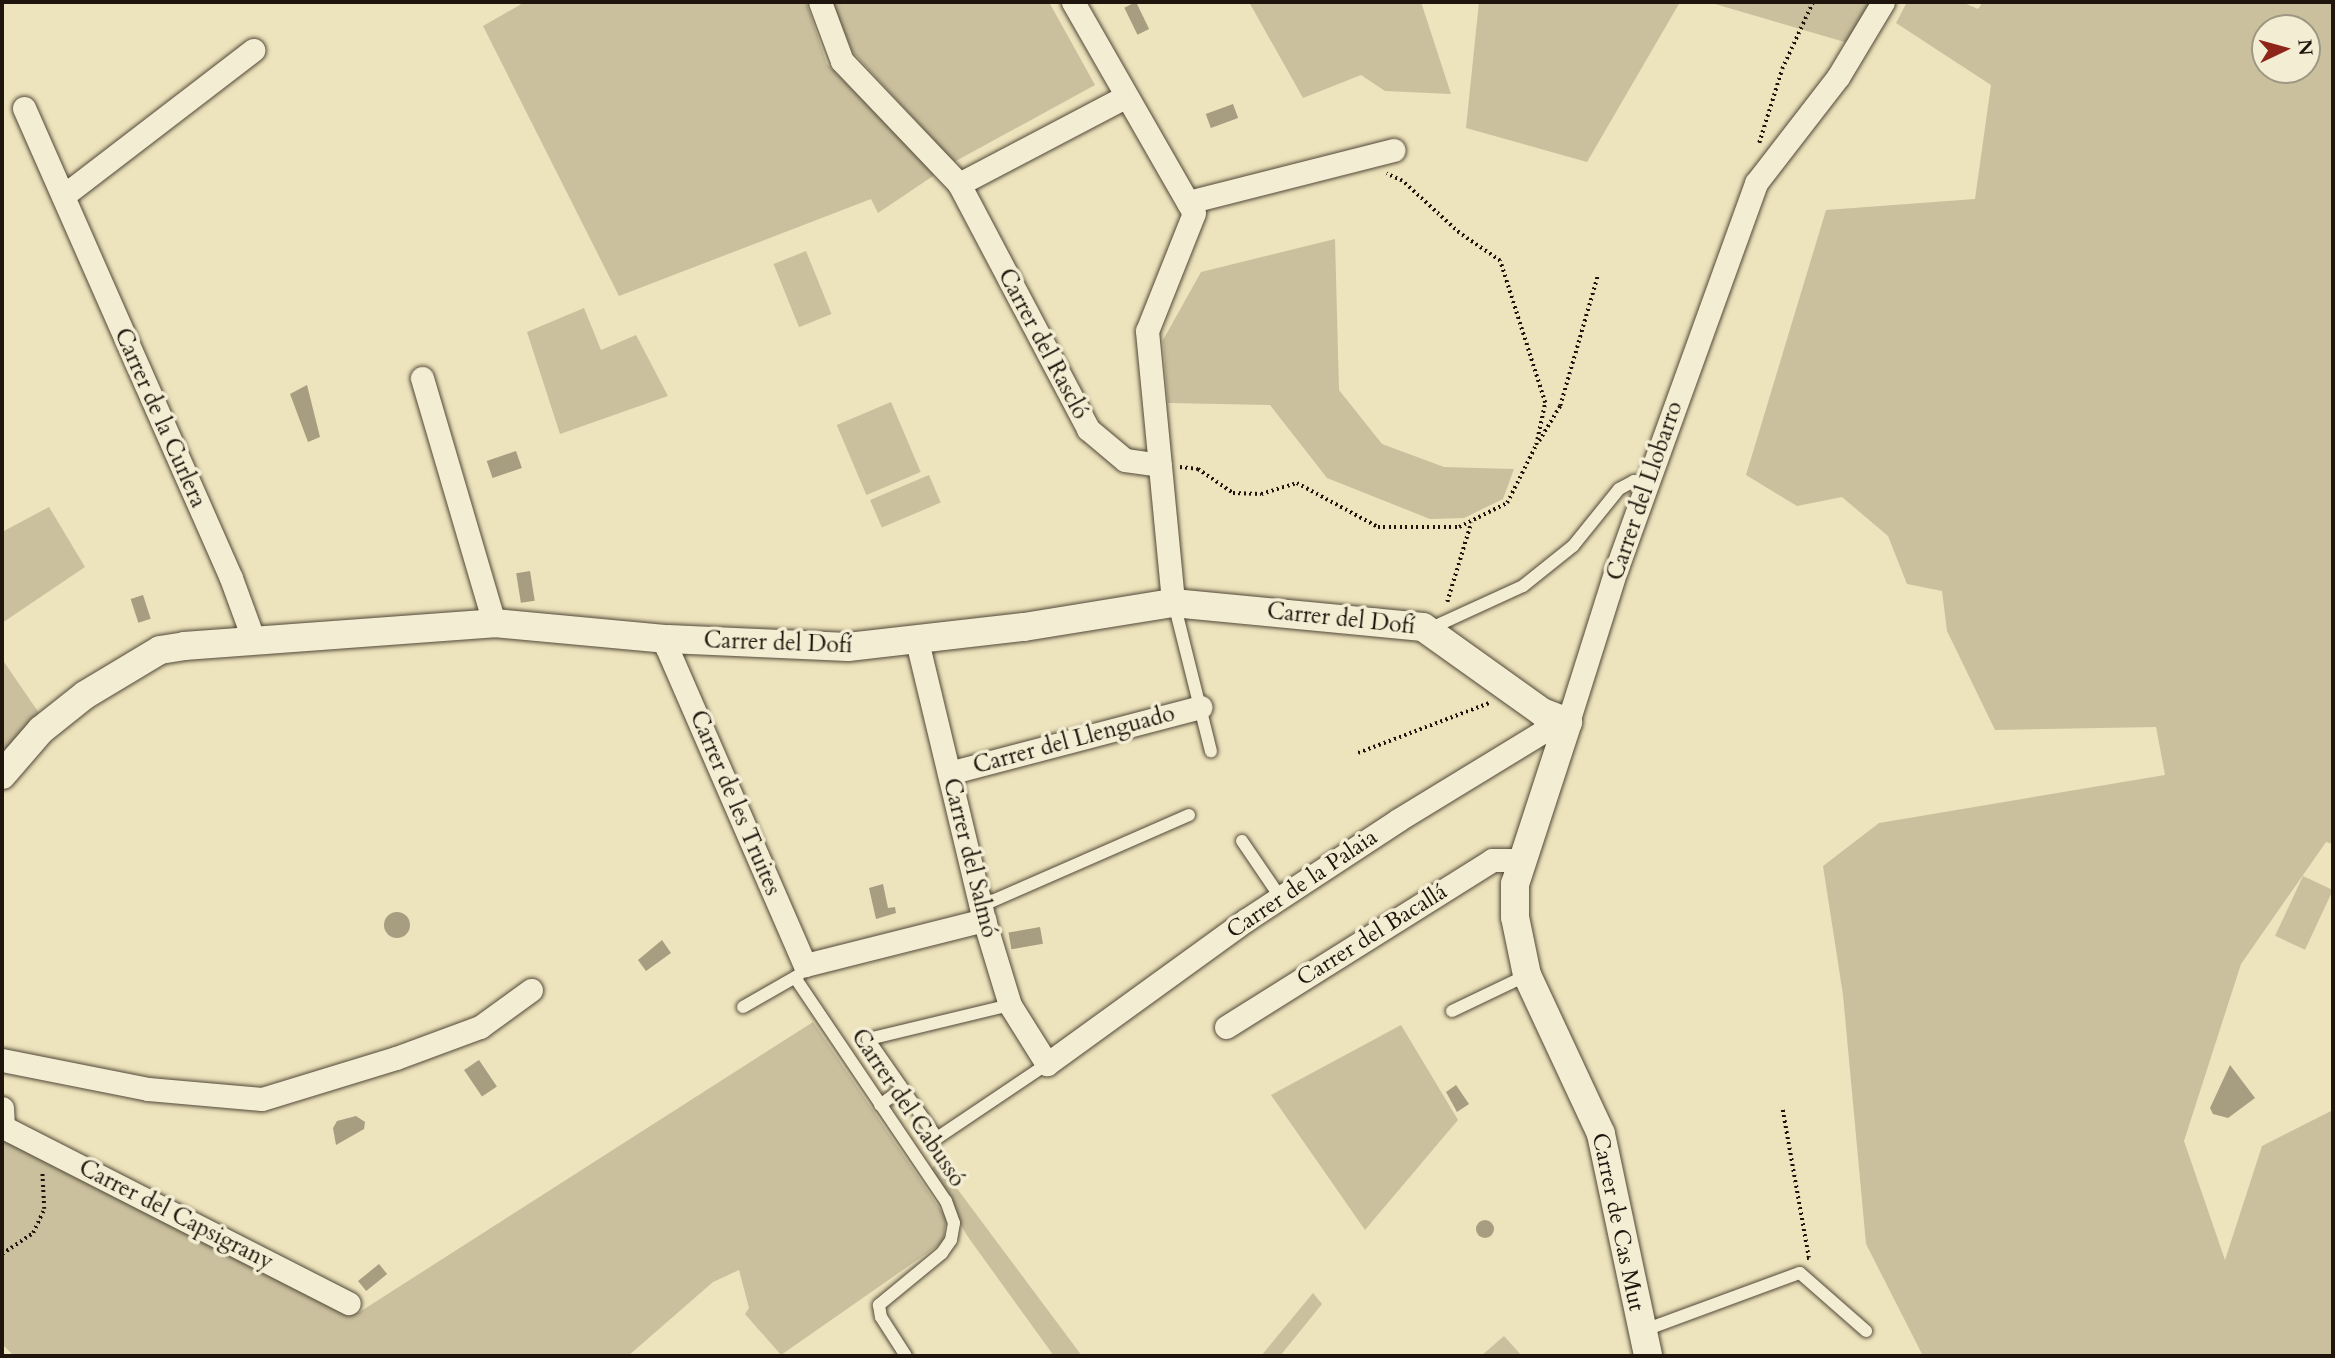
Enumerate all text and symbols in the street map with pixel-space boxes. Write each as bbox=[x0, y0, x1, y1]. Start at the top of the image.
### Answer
north arrow bbox=[2251, 14, 2321, 84]
text: N bbox=[2291, 38, 2319, 57]
street label: Carrer del Rascló bbox=[992, 264, 1094, 424]
street label: Carrer de la Curlera bbox=[108, 324, 212, 512]
street label: Carrer del Llobarro bbox=[1601, 398, 1689, 584]
street label: Carrer del Dofí bbox=[1266, 598, 1416, 640]
street label: Carrer del Dofí bbox=[703, 627, 853, 659]
street label: Carrer del Llenguado bbox=[970, 700, 1178, 780]
street label: Carrer de les Truites bbox=[684, 706, 786, 900]
street label: Carrer del Salmó bbox=[937, 775, 1003, 941]
street label: Carrer de la Palaia bbox=[1221, 823, 1383, 945]
street label: Carrer del Bacallá bbox=[1292, 878, 1452, 992]
street label: Carrer del Cabussó bbox=[845, 1024, 971, 1192]
street label: Carrer de Cas Mut bbox=[1586, 1131, 1650, 1313]
street label: Carrer del Capsigrany bbox=[74, 1154, 278, 1276]

